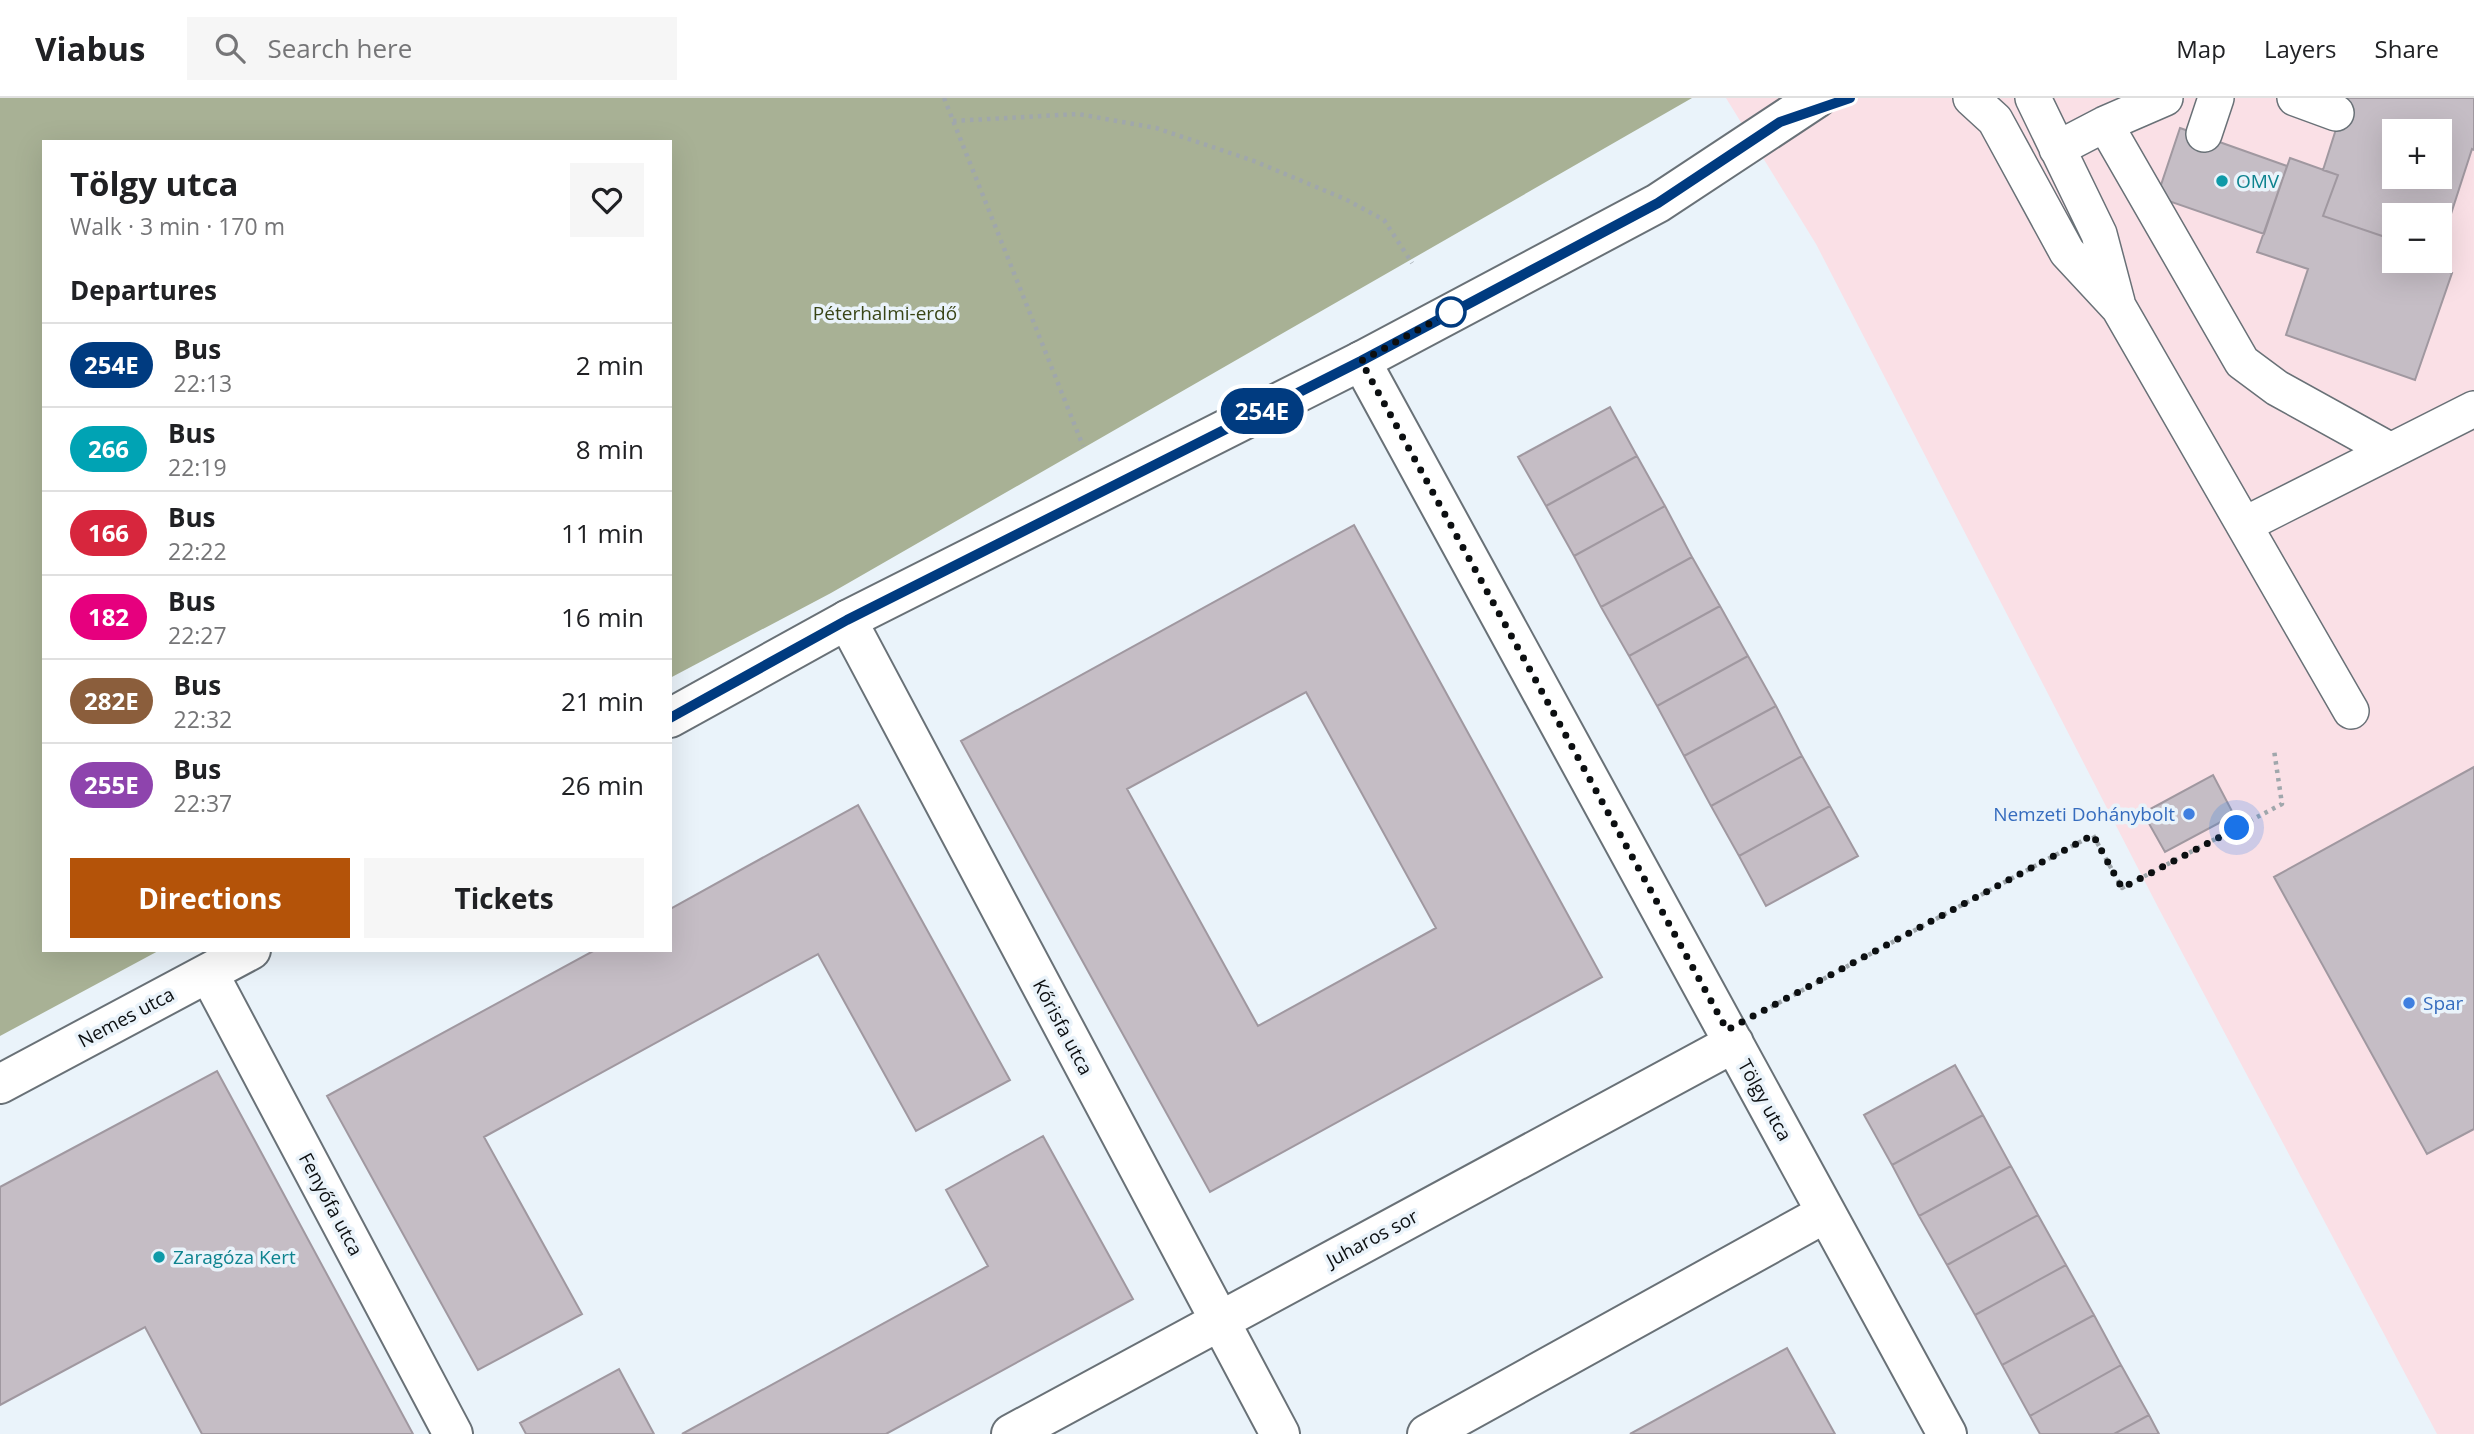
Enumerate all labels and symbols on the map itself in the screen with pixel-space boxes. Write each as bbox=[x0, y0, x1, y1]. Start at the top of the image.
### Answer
place label: OMV bbox=[2236, 168, 2280, 194]
marker: OMV bbox=[2214, 173, 2230, 189]
unlabelled marker bbox=[1436, 297, 1466, 327]
park label: Péterhalmi-erdő bbox=[813, 300, 957, 326]
line badge: 254E bbox=[1213, 388, 1311, 434]
place label: Nemzeti Dohánybolt bbox=[1993, 801, 2175, 827]
marker: Nemzeti Dohánybolt bbox=[2181, 806, 2197, 822]
your location bbox=[2219, 810, 2254, 845]
street label: Kőrisfa utca bbox=[1027, 975, 1099, 1079]
street label: Nemes utca bbox=[73, 981, 179, 1053]
place label: Spar bbox=[2423, 990, 2464, 1016]
marker: Spar bbox=[2401, 995, 2417, 1011]
street label: Tölgy utca bbox=[1732, 1055, 1798, 1145]
street label: Fenyőfa utca bbox=[293, 1148, 369, 1260]
street label: Juharos sor bbox=[1320, 1203, 1423, 1274]
place label: Zaragóza Kert bbox=[173, 1244, 296, 1270]
marker: Zaragóza Kert bbox=[151, 1249, 167, 1265]

